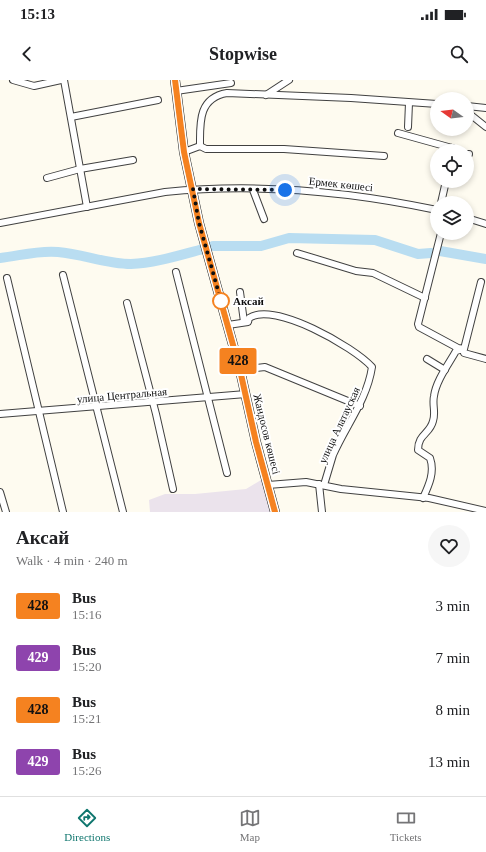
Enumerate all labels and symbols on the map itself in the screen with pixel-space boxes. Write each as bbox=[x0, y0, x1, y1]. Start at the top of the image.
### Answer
north arrow bbox=[430, 92, 474, 136]
street label: Ермек көшесі bbox=[308, 175, 374, 193]
your location bbox=[275, 180, 295, 200]
marker: Аксай bbox=[212, 292, 230, 310]
place label: Аксай bbox=[233, 295, 265, 307]
line badge: 428 bbox=[215, 348, 261, 374]
street label: улица Центральная bbox=[76, 385, 168, 405]
street label: улица Алатауская bbox=[316, 385, 362, 465]
street label: Жандосов көшесі bbox=[251, 393, 283, 475]

